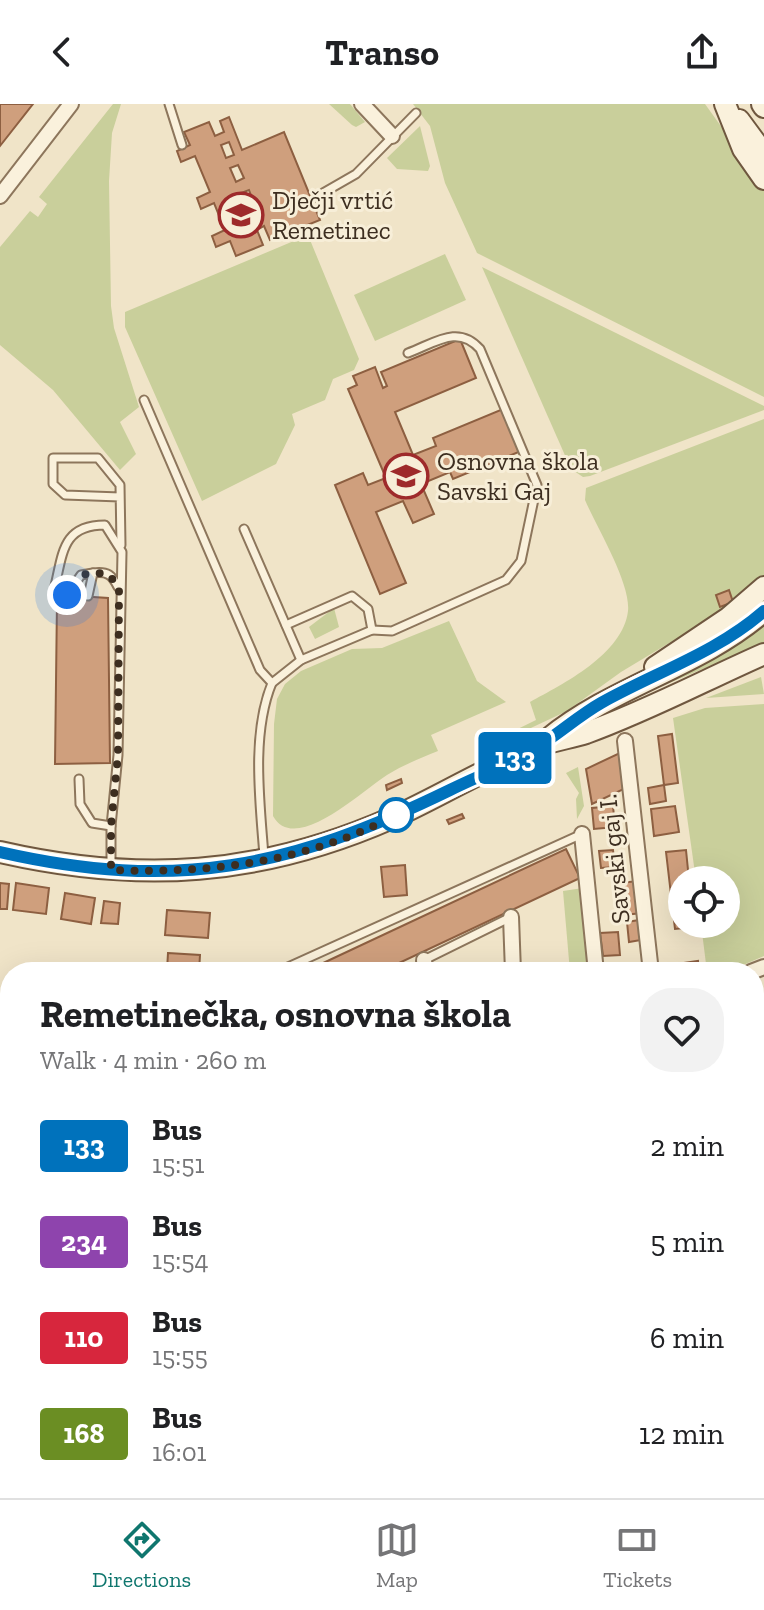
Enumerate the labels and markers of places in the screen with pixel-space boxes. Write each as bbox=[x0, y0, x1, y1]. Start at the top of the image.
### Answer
place label: Dječji vrtić Remetinec bbox=[272, 184, 393, 246]
school or university icon: Dječji vrtić Remetinec bbox=[217, 191, 265, 239]
place label: Osnovna škola Savski Gaj bbox=[437, 445, 599, 507]
school or university icon: Osnovna škola Savski Gaj bbox=[382, 452, 430, 500]
unlabelled marker bbox=[379, 798, 413, 832]

